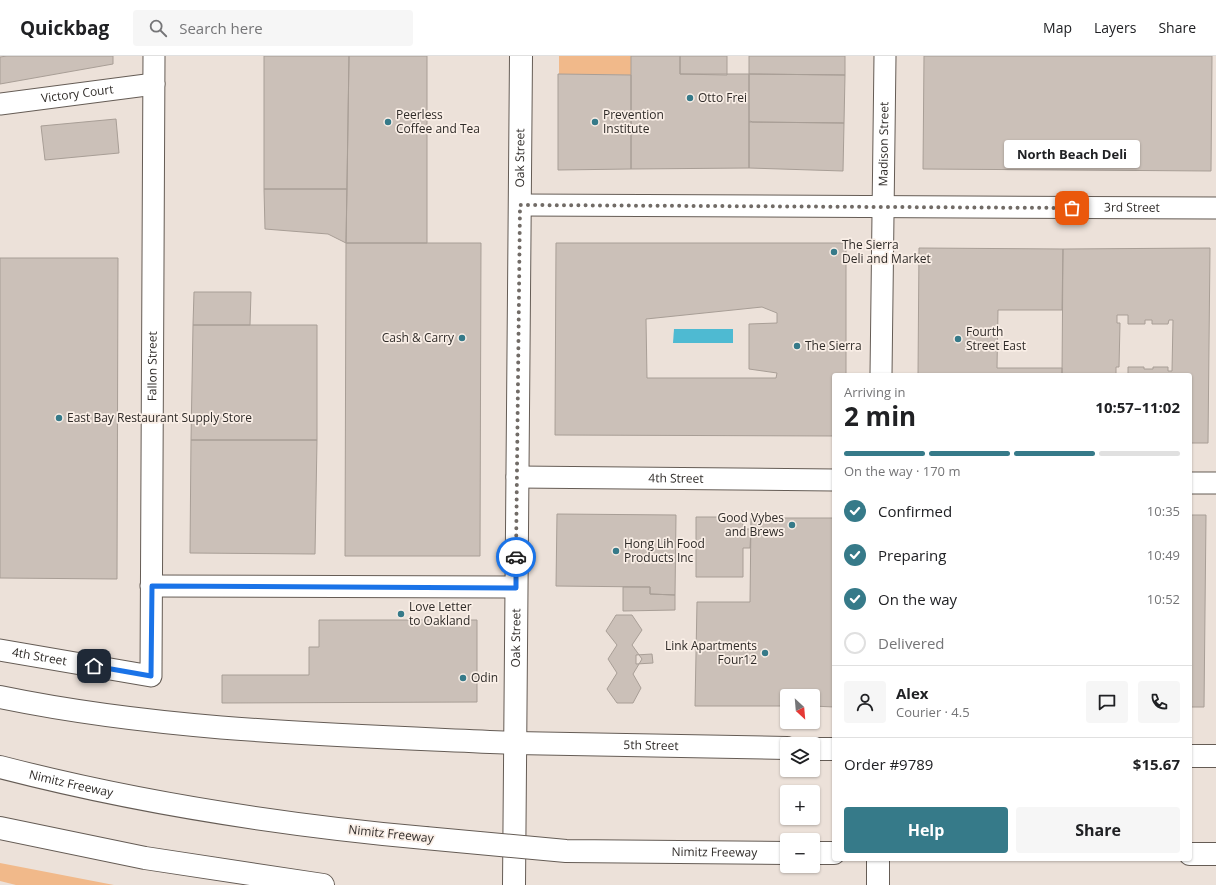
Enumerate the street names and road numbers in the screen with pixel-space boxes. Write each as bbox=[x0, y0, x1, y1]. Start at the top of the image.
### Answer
street label: Victory Court bbox=[40, 80, 114, 107]
street label: Madison Street bbox=[874, 101, 892, 187]
street label: Oak Street bbox=[511, 128, 528, 188]
street label: 3rd Street bbox=[1104, 199, 1160, 216]
street label: Fallon Street bbox=[143, 331, 161, 401]
street label: 4th Street bbox=[648, 469, 704, 487]
street label: Oak Street bbox=[507, 608, 524, 668]
street label: 4th Street bbox=[11, 643, 68, 669]
street label: 5th Street bbox=[623, 736, 679, 754]
street label: Nimitz Freeway bbox=[27, 766, 116, 801]
street label: Nimitz Freeway bbox=[348, 821, 436, 847]
street label: Nimitz Freeway bbox=[671, 843, 758, 861]

